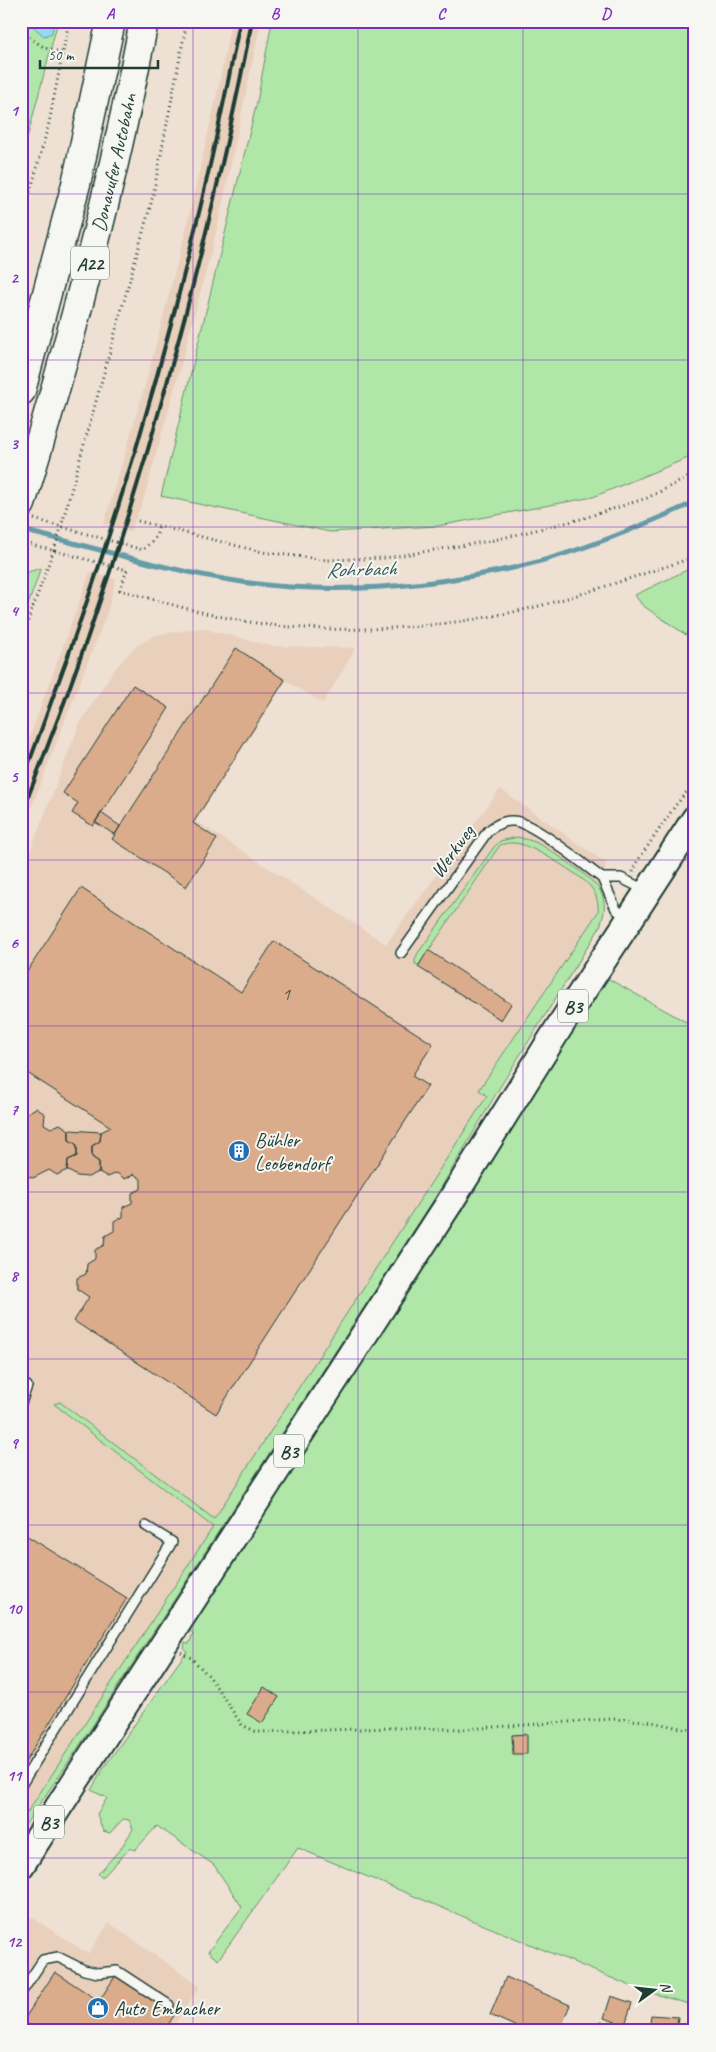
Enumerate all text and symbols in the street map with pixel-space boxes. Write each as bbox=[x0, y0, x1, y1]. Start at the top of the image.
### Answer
text: A bbox=[106, 4, 116, 24]
text: B bbox=[271, 4, 281, 24]
text: C bbox=[437, 4, 447, 24]
text: D bbox=[601, 4, 612, 24]
scale bar bbox=[40, 38, 158, 70]
text: 50 m bbox=[48, 46, 75, 65]
street label: Donauufer Autobahn bbox=[86, 90, 142, 234]
text: 1 bbox=[10, 101, 19, 121]
road number: A22 bbox=[71, 247, 109, 280]
text: 2 bbox=[10, 268, 19, 288]
text: 3 bbox=[10, 434, 19, 454]
water label: Rohrbach bbox=[325, 555, 398, 583]
text: 4 bbox=[10, 601, 19, 621]
text: 5 bbox=[11, 767, 20, 787]
street label: Werkweg bbox=[425, 819, 481, 883]
text: 6 bbox=[10, 933, 19, 953]
house number: 1 bbox=[282, 983, 291, 1005]
road number: B3 bbox=[558, 989, 588, 1022]
text: 7 bbox=[10, 1100, 19, 1120]
place label: Bühler Leobendorf bbox=[255, 1128, 333, 1176]
building icon: Bühler Leobendorf bbox=[227, 1139, 251, 1163]
text: 8 bbox=[10, 1266, 19, 1286]
text: 9 bbox=[10, 1433, 19, 1453]
road number: B3 bbox=[274, 1434, 304, 1468]
text: 10 bbox=[7, 1599, 23, 1619]
text: 11 bbox=[7, 1766, 23, 1786]
road number: B3 bbox=[34, 1805, 64, 1838]
text: 12 bbox=[7, 1932, 23, 1952]
north arrow bbox=[628, 1964, 678, 2014]
text: N bbox=[657, 1980, 676, 1995]
shop icon: Auto Embacher bbox=[86, 1996, 110, 2020]
place label: Auto Embacher bbox=[114, 1996, 221, 2021]

